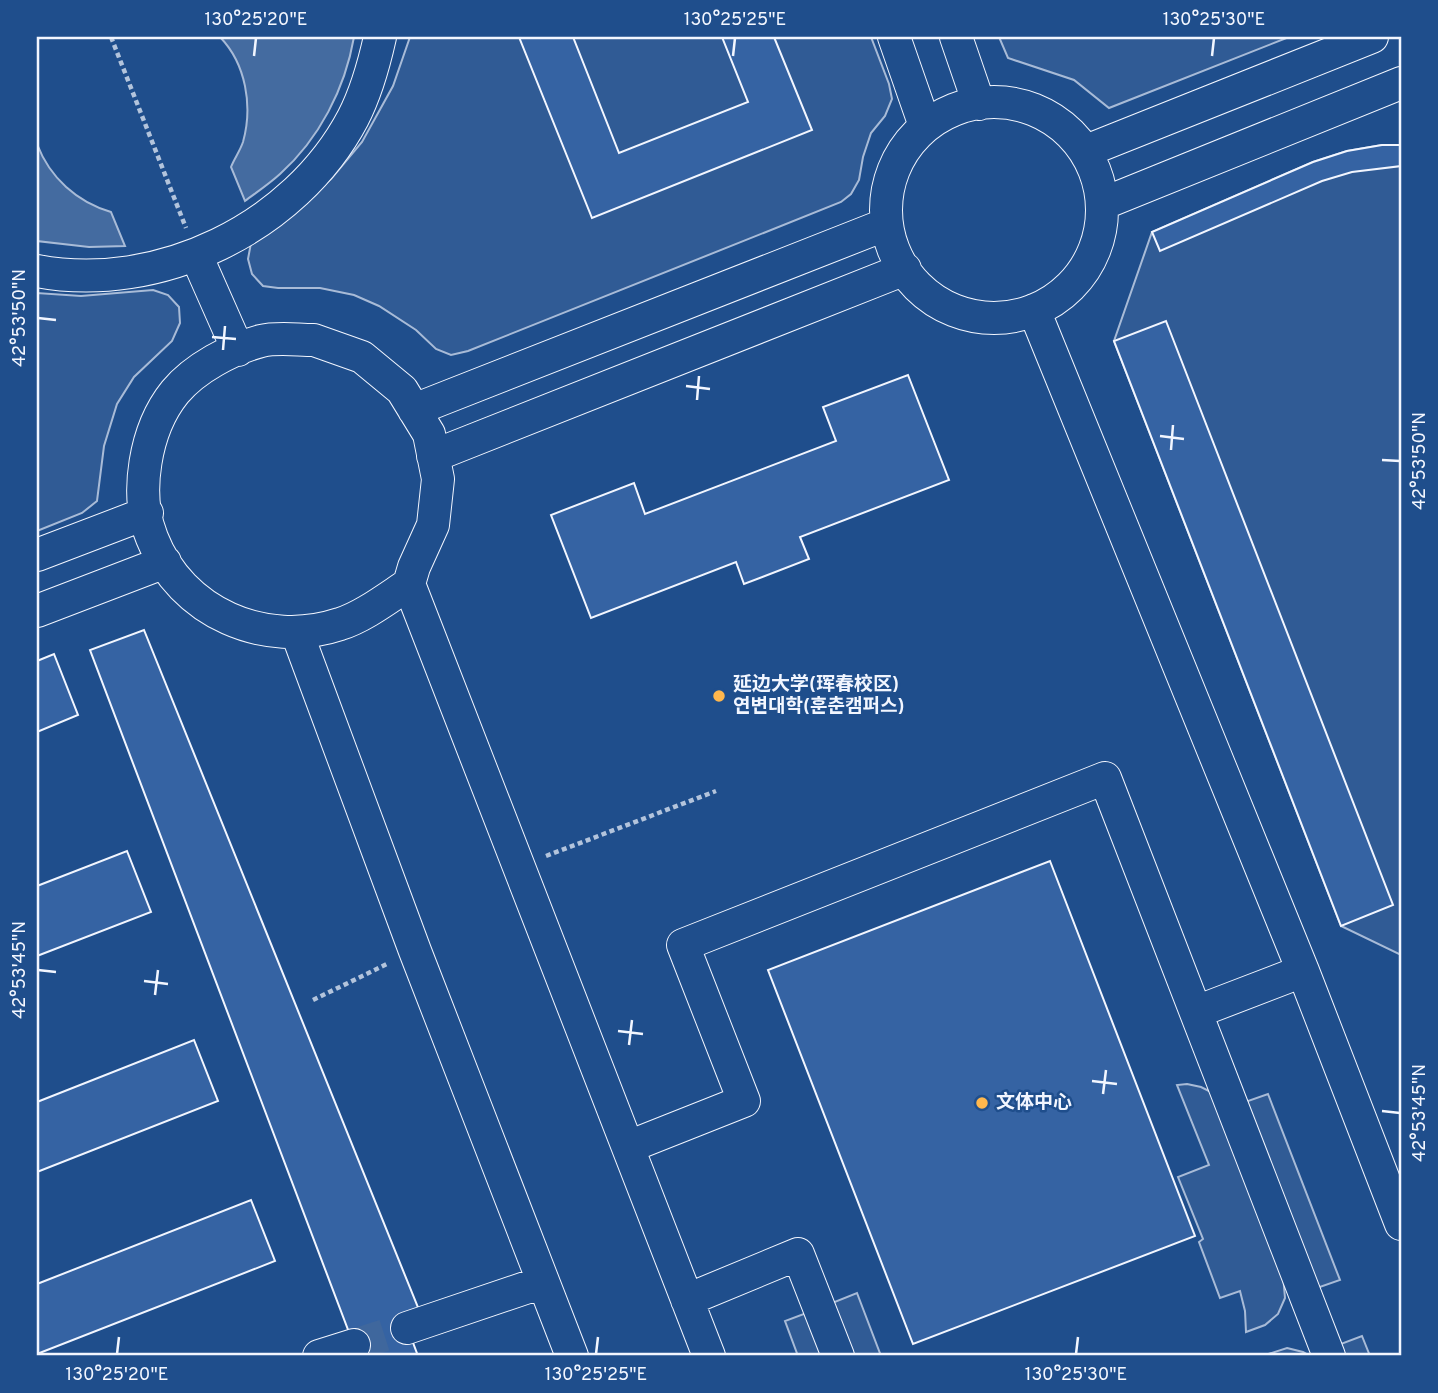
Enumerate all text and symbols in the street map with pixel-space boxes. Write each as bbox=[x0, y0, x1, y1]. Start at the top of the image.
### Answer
text: 130°25'20"E bbox=[205, 9, 307, 32]
text: 130°25'25"E bbox=[684, 9, 786, 32]
text: 130°25'30"E bbox=[1163, 9, 1265, 32]
text: 42°53'50"N bbox=[9, 269, 32, 367]
text: 42°53'50"N bbox=[1409, 412, 1432, 510]
place label: 延边大学(珲春校区) 연변대학(훈춘캠퍼스) bbox=[733, 673, 904, 719]
marker: 延边大学(珲春校区) 연변대학(훈춘캠퍼스) bbox=[711, 688, 727, 704]
text: 42°53'45"N bbox=[9, 921, 32, 1019]
text: 42°53'45"N bbox=[1409, 1064, 1432, 1162]
place label: 文体中心 bbox=[996, 1091, 1072, 1115]
marker: 文体中心 bbox=[974, 1095, 990, 1111]
text: 130°25'20"E bbox=[66, 1364, 168, 1387]
text: 130°25'25"E bbox=[545, 1364, 647, 1387]
text: 130°25'30"E bbox=[1025, 1364, 1127, 1387]

